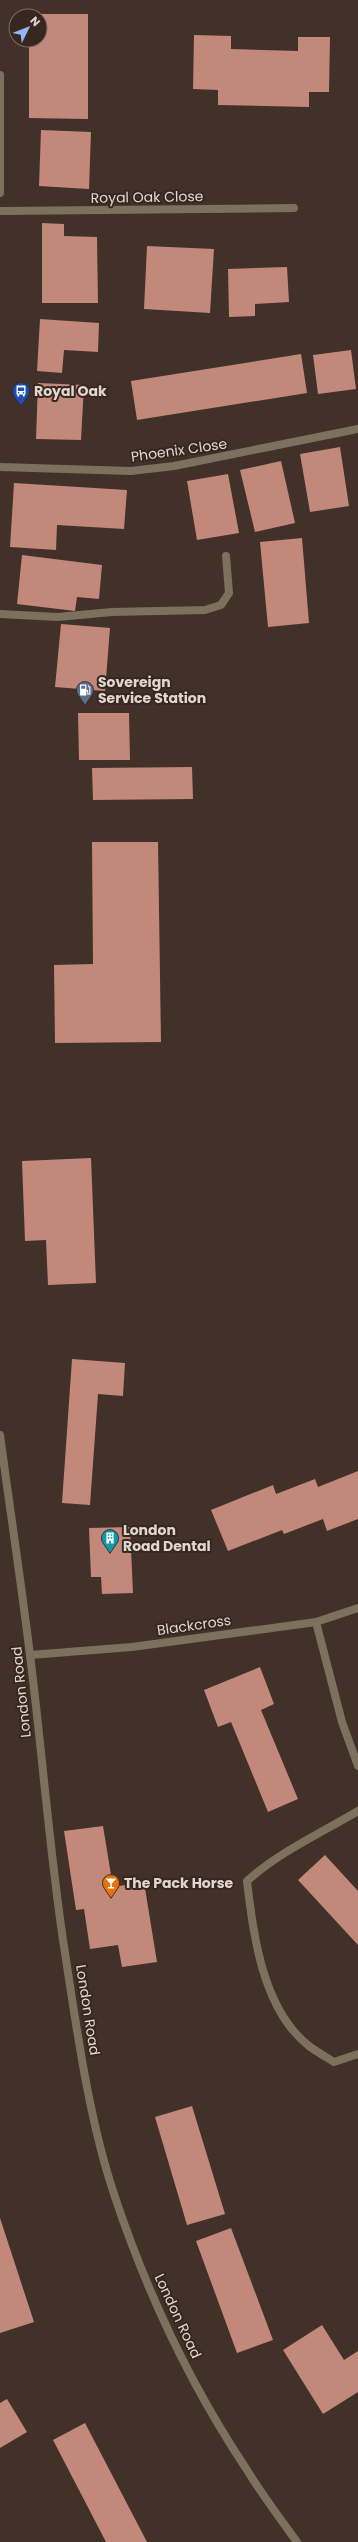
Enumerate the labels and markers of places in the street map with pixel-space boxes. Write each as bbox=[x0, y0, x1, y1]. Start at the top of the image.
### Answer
bus stop icon: Royal Oak bbox=[11, 381, 31, 406]
place label: Royal Oak bbox=[34, 381, 107, 401]
place label: Sovereign Service Station bbox=[98, 672, 206, 708]
fuel station icon: Sovereign Service Station bbox=[75, 680, 95, 705]
place label: London Road Dental bbox=[123, 1520, 211, 1556]
building icon: London Road Dental bbox=[100, 1528, 120, 1553]
bar icon: The Pack Horse bbox=[101, 1873, 121, 1898]
place label: The Pack Horse bbox=[124, 1873, 234, 1893]

